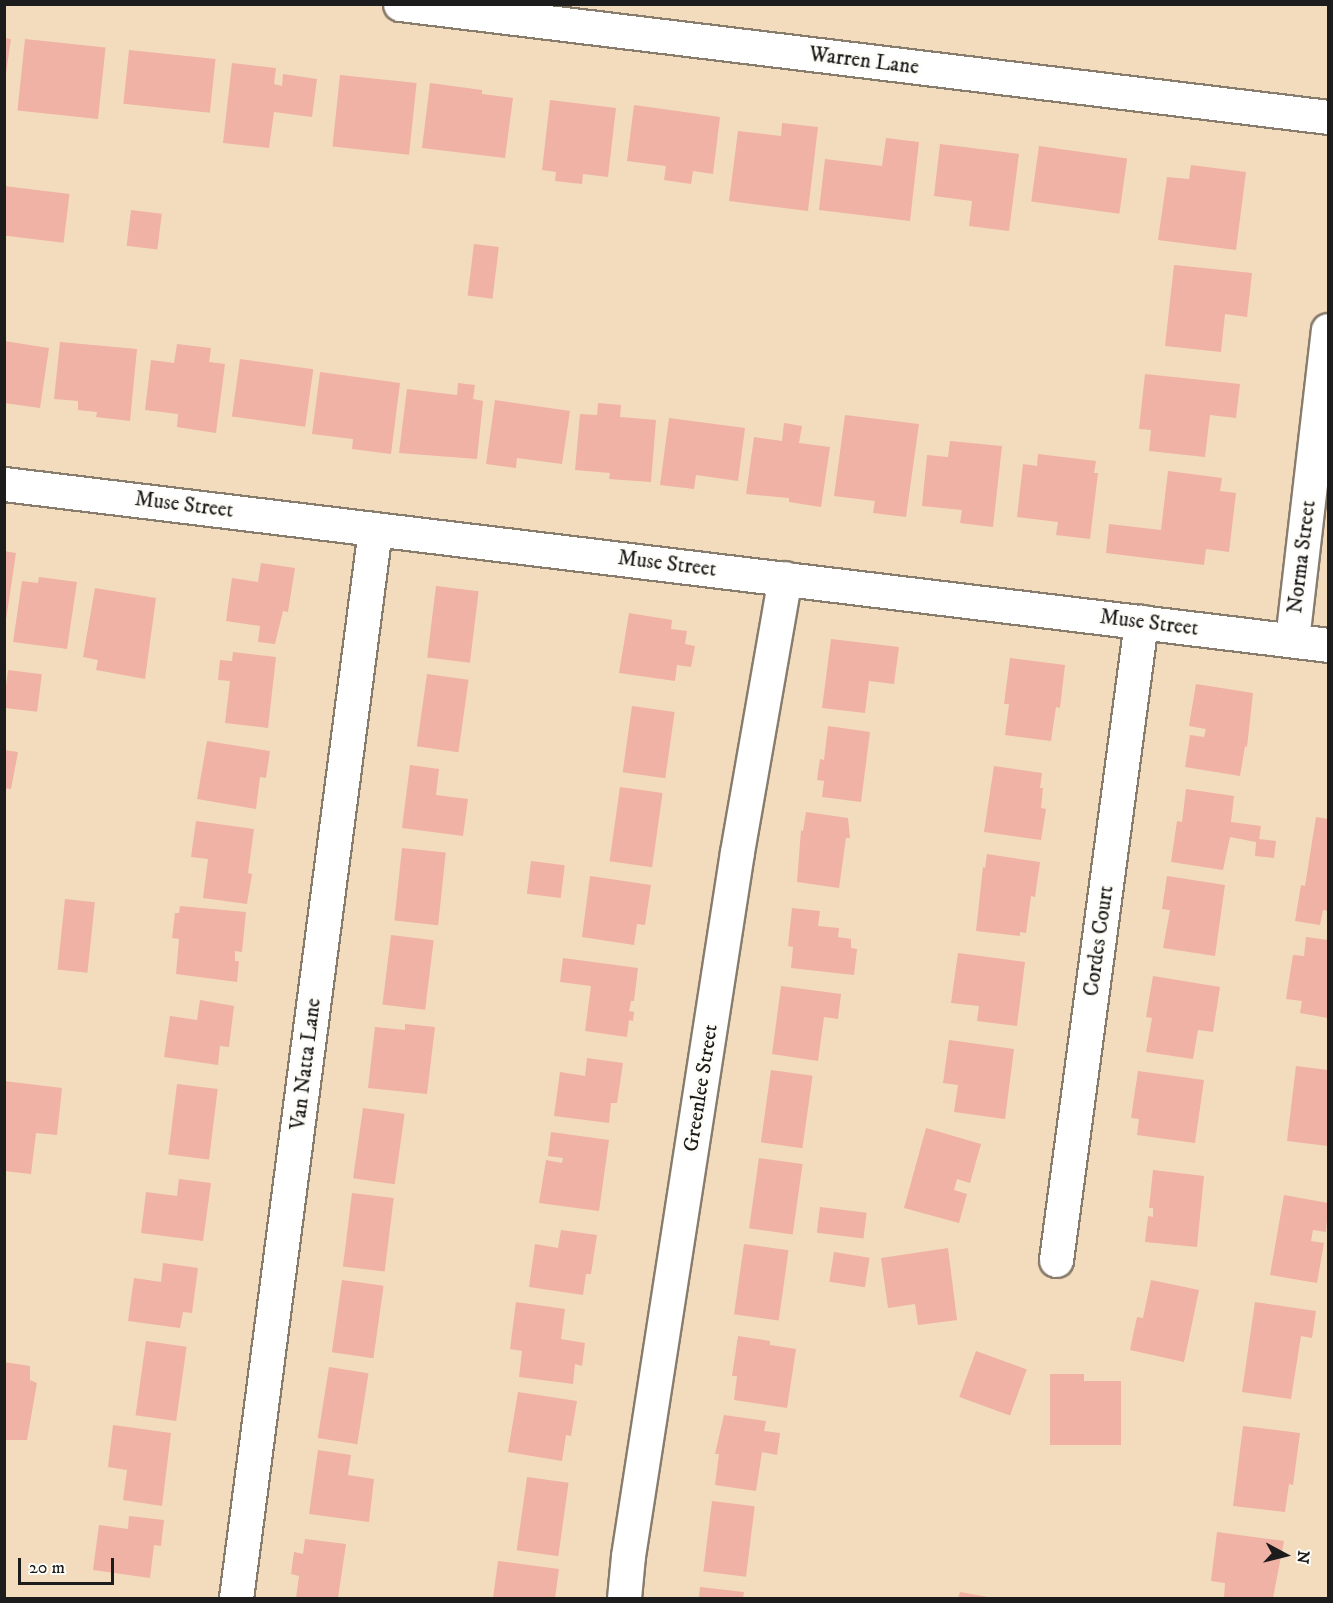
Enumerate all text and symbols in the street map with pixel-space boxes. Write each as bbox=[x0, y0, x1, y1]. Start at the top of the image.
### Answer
street label: Warren Lane bbox=[808, 42, 920, 80]
street label: Muse Street bbox=[133, 486, 235, 524]
street label: Norma Street bbox=[1283, 499, 1321, 615]
street label: Muse Street bbox=[616, 545, 718, 583]
street label: Muse Street bbox=[1098, 604, 1200, 642]
street label: Cordes Court bbox=[1079, 884, 1119, 998]
street label: Van Natta Lane bbox=[285, 997, 327, 1131]
street label: Greenlee Street bbox=[678, 1022, 724, 1154]
north arrow bbox=[1255, 1525, 1315, 1585]
scale bar bbox=[21, 1546, 117, 1584]
text: N bbox=[1292, 1549, 1314, 1565]
text: 20 m bbox=[29, 1557, 65, 1579]

